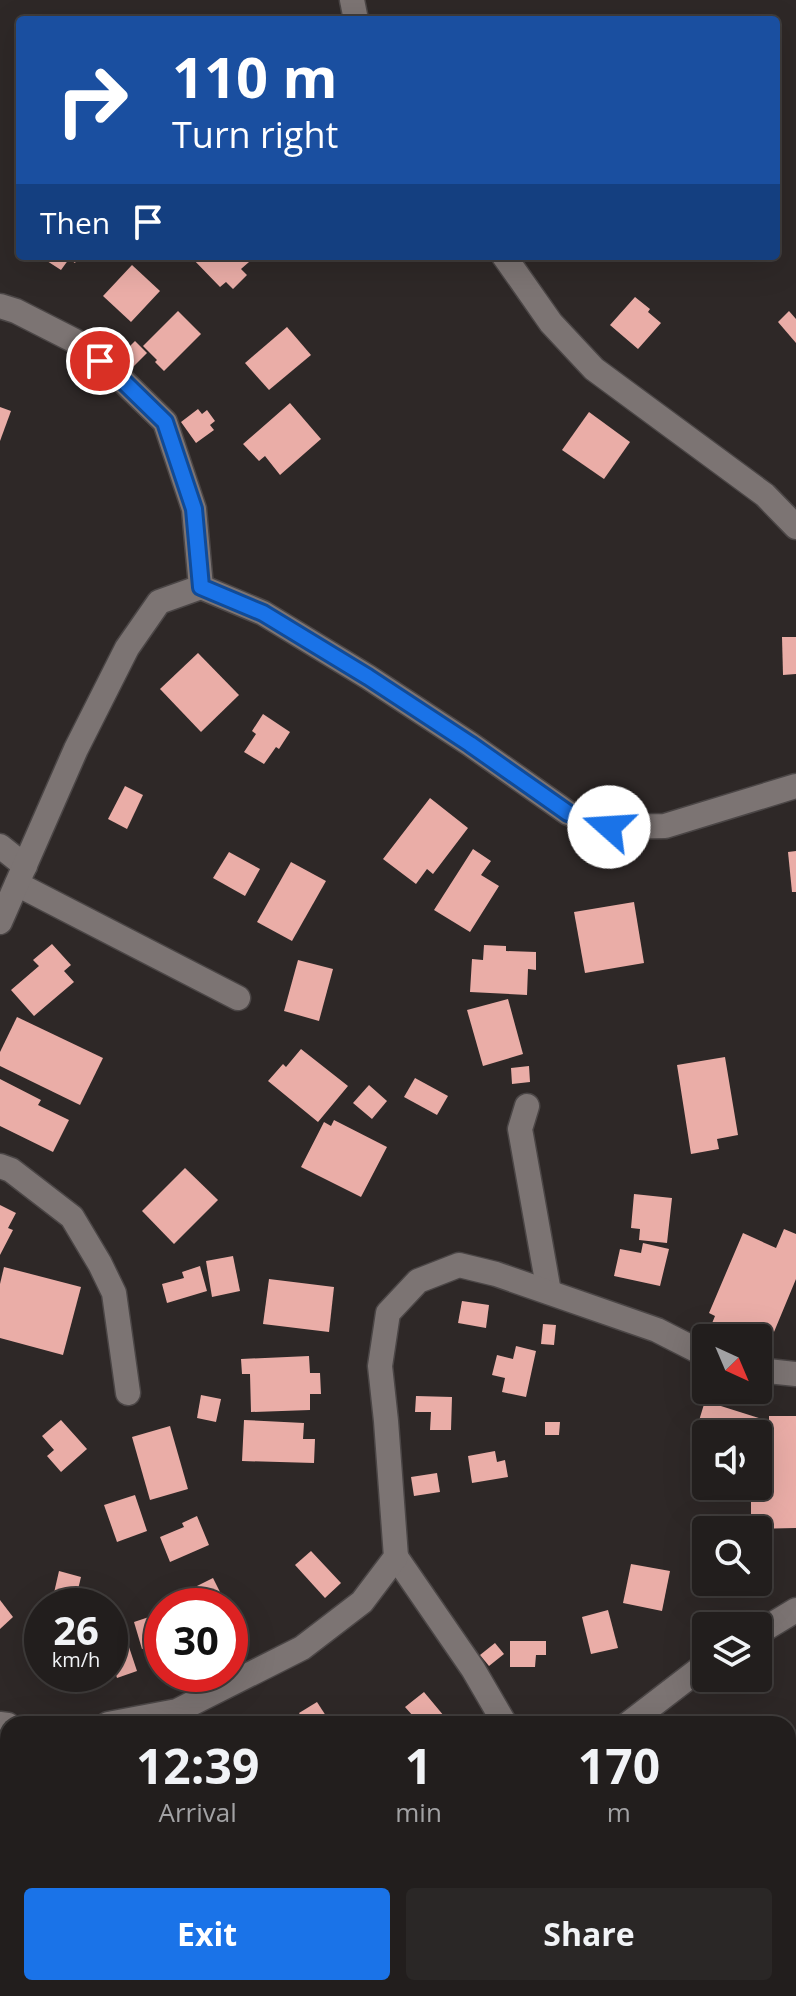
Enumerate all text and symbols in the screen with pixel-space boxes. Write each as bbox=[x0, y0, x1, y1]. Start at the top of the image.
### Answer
text: 110 m bbox=[172, 38, 338, 114]
icon: right bbox=[40, 48, 144, 152]
text: Turn right bbox=[172, 110, 338, 159]
icon: arrive bbox=[126, 200, 170, 244]
text: Then bbox=[40, 202, 110, 243]
pin bbox=[66, 327, 134, 395]
icon: arrive bbox=[78, 339, 122, 383]
position arrow bbox=[567, 785, 651, 869]
north arrow bbox=[692, 1324, 772, 1404]
map controls bbox=[692, 1324, 772, 1692]
button: sound bbox=[692, 1420, 772, 1500]
button: search bbox=[692, 1516, 772, 1596]
speed limit sign: 30 bbox=[144, 1588, 248, 1692]
text: 26 bbox=[53, 1602, 99, 1657]
button: layers bbox=[692, 1612, 772, 1692]
text: km/h bbox=[52, 1646, 100, 1673]
text: 12:39 bbox=[136, 1733, 259, 1798]
text: 1 bbox=[405, 1733, 432, 1798]
text: 170 bbox=[578, 1733, 660, 1798]
text: Arrival bbox=[158, 1794, 237, 1830]
text: min bbox=[395, 1794, 442, 1830]
text: m bbox=[607, 1794, 631, 1830]
button: Exit bbox=[24, 1888, 390, 1980]
button: Share bbox=[406, 1888, 772, 1980]

